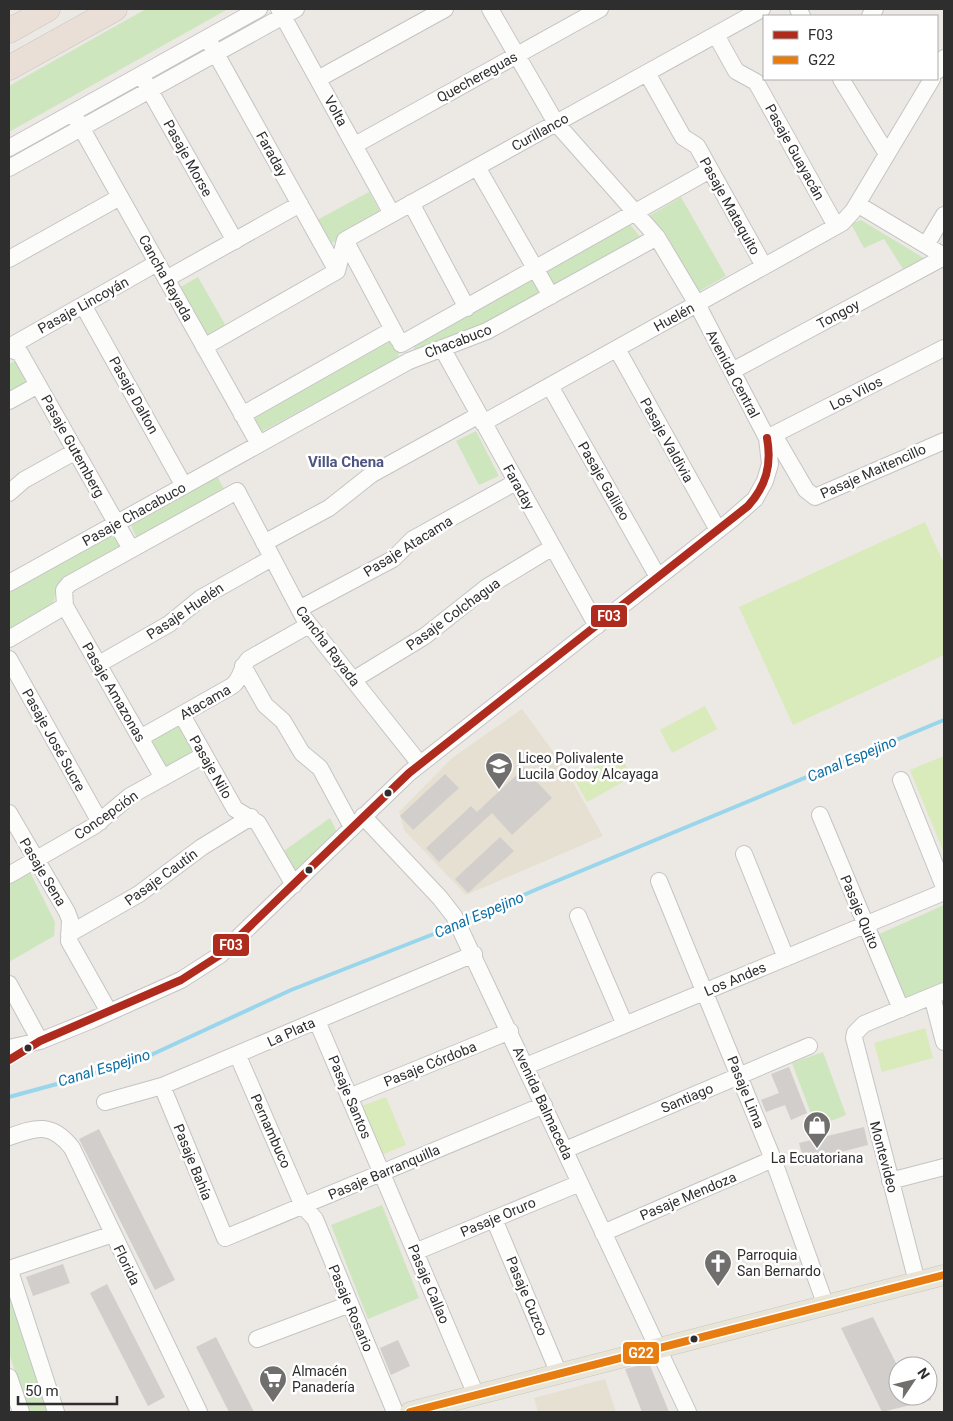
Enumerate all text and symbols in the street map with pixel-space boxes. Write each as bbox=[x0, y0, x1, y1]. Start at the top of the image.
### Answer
legend bbox=[763, 15, 938, 80]
text: F03 bbox=[808, 26, 833, 44]
street label: Quechereguas bbox=[434, 48, 520, 106]
text: G22 bbox=[808, 51, 835, 69]
street label: Volta bbox=[321, 93, 351, 129]
street label: Pasaje Guayacán bbox=[762, 101, 828, 203]
street label: Curillanco bbox=[509, 110, 571, 154]
street label: Pasaje Morse bbox=[160, 117, 216, 199]
street label: Faraday bbox=[253, 129, 291, 180]
street label: Pasaje Mataquito bbox=[697, 154, 763, 258]
street label: Cancha Rayada bbox=[136, 232, 196, 324]
street label: Pasaje Lincoyán bbox=[35, 273, 131, 337]
street label: Tongoy bbox=[814, 296, 862, 332]
street label: Huelén bbox=[651, 299, 697, 335]
street label: Chacabuco bbox=[422, 321, 494, 361]
street label: Avenida Central bbox=[703, 327, 763, 421]
street label: Pasaje Dalton bbox=[106, 354, 162, 436]
street label: Los Vilos bbox=[827, 373, 885, 413]
street label: Pasaje Gutemberg bbox=[38, 392, 108, 500]
street label: Pasaje Valdivia bbox=[637, 395, 697, 485]
street label: Pasaje Galileo bbox=[575, 439, 633, 523]
street label: Pasaje Maitencillo bbox=[818, 441, 928, 501]
district label: Villa Chena bbox=[308, 453, 384, 471]
street label: Faraday bbox=[500, 462, 538, 513]
street label: Pasaje Chacabuco bbox=[80, 479, 189, 549]
street label: Pasaje Atacama bbox=[361, 512, 455, 580]
street label: Pasaje Colchagua bbox=[403, 575, 503, 653]
street label: Pasaje Huelén bbox=[144, 579, 226, 643]
street label: Cancha Rayada bbox=[293, 603, 363, 689]
line badge: F03 bbox=[590, 604, 628, 628]
text: F03 bbox=[597, 608, 621, 624]
street label: Pasaje Amazonas bbox=[79, 640, 149, 744]
street label: Atacama bbox=[177, 681, 233, 723]
street label: Pasaje José Sucre bbox=[19, 686, 89, 794]
water label: Canal Espejino bbox=[804, 732, 900, 786]
street label: Pasaje Nilo bbox=[187, 733, 235, 801]
place label: Liceo Polivalente Lucila Godoy Alcayaga bbox=[518, 750, 659, 782]
school or university icon: Liceo Polivalente Lucila Godoy Alcayaga bbox=[484, 751, 514, 790]
street label: Concepción bbox=[71, 787, 141, 843]
unlabelled marker bbox=[383, 788, 393, 798]
street label: Pasaje Sena bbox=[16, 835, 70, 909]
street label: Pasaje Cautín bbox=[122, 845, 200, 909]
unlabelled marker bbox=[304, 865, 314, 875]
street label: Pasaje Quito bbox=[837, 873, 883, 951]
water label: Canal Espejino bbox=[431, 888, 527, 942]
line badge: F03 bbox=[212, 933, 250, 957]
text: F03 bbox=[219, 937, 243, 953]
street label: Los Andes bbox=[702, 959, 768, 999]
street label: La Plata bbox=[265, 1014, 317, 1050]
street label: Pasaje Córdoba bbox=[381, 1038, 479, 1090]
unlabelled marker bbox=[23, 1043, 33, 1053]
street label: Avenida Balmaceda bbox=[510, 1044, 576, 1162]
water label: Canal Espejino bbox=[56, 1045, 152, 1091]
street label: Pasaje Santos bbox=[325, 1053, 375, 1141]
street label: Pasaje Lima bbox=[724, 1054, 768, 1130]
street label: Santiago bbox=[659, 1080, 715, 1116]
street label: Pernambuco bbox=[248, 1091, 294, 1171]
shop icon: La Ecuatoriana bbox=[802, 1110, 832, 1149]
street label: Montevideo bbox=[867, 1120, 901, 1195]
street label: Pasaje Bahía bbox=[170, 1122, 216, 1202]
street label: Pasaje Barranquilla bbox=[326, 1141, 442, 1203]
place label: La Ecuatoriana bbox=[771, 1150, 863, 1166]
street label: Pasaje Mendoza bbox=[637, 1168, 739, 1224]
street label: Pasaje Oruro bbox=[458, 1194, 538, 1240]
street label: Florida bbox=[110, 1242, 144, 1288]
street label: Pasaje Callao bbox=[405, 1242, 453, 1326]
place label: Parroquia San Bernardo bbox=[737, 1247, 821, 1279]
church icon: Parroquia San Bernardo bbox=[703, 1248, 733, 1287]
street label: Pasaje Cuzco bbox=[503, 1254, 551, 1338]
street label: Pasaje Rosario bbox=[325, 1262, 377, 1354]
unlabelled marker bbox=[689, 1334, 699, 1344]
line badge: G22 bbox=[622, 1341, 660, 1365]
text: G22 bbox=[628, 1345, 654, 1361]
north arrow bbox=[888, 1356, 938, 1406]
place label: Almacén Panadería bbox=[292, 1363, 355, 1395]
supermarket icon: Almacén Panadería bbox=[258, 1364, 288, 1403]
text: N bbox=[914, 1365, 933, 1382]
scale bar bbox=[18, 1374, 116, 1406]
text: 50 m bbox=[25, 1382, 59, 1400]

